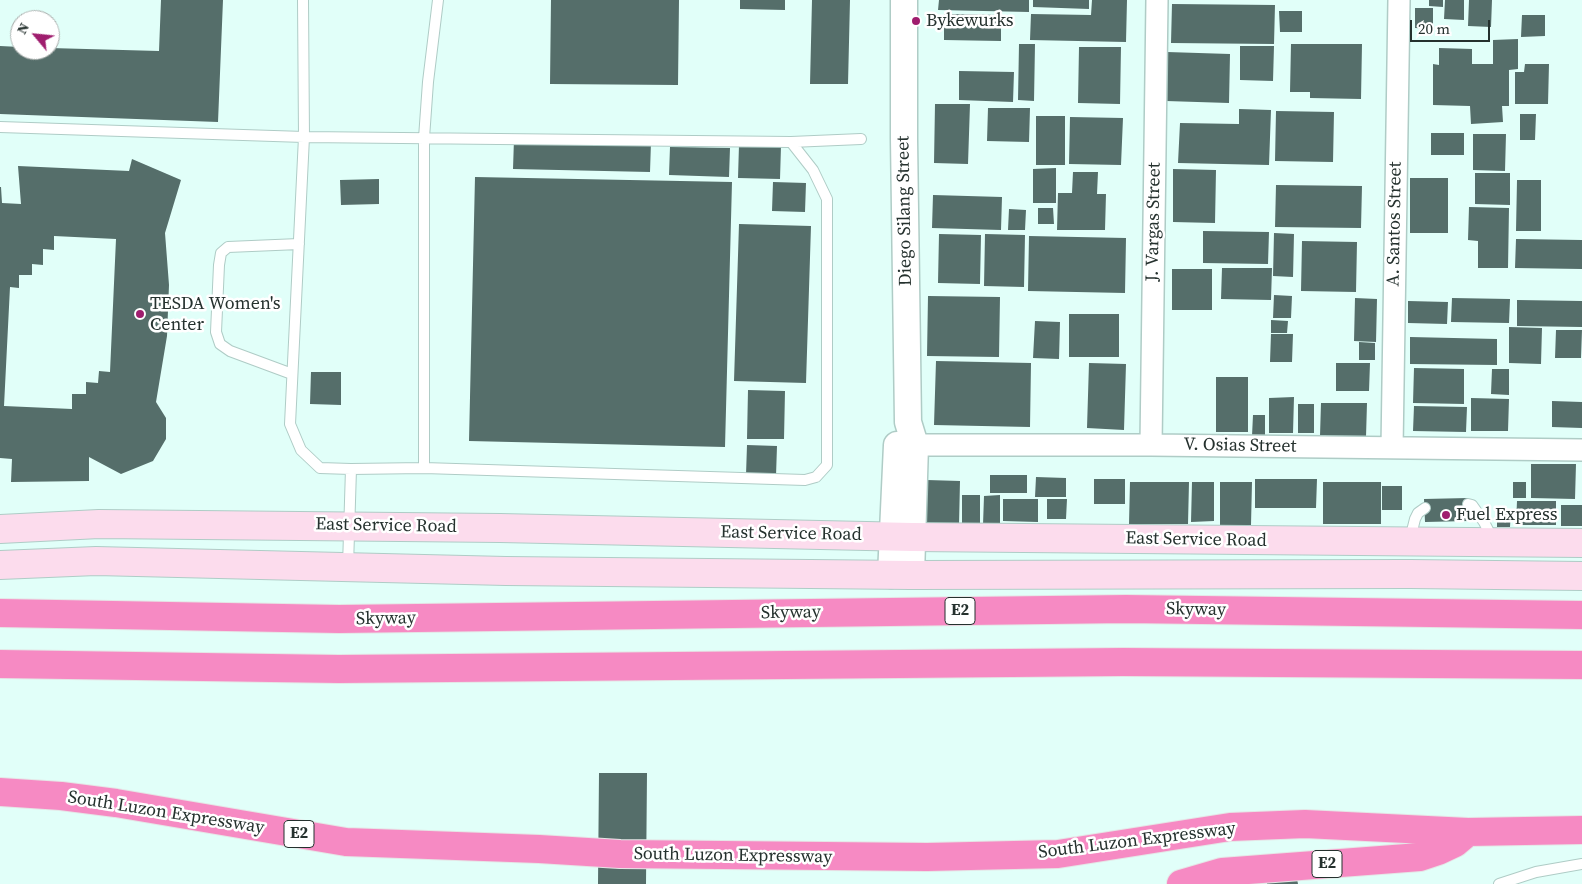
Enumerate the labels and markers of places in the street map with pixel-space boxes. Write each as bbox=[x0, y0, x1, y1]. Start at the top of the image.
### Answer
place label: Bykewurks bbox=[926, 10, 1014, 32]
marker: Bykewurks bbox=[910, 15, 922, 27]
place label: TESDA Women's Center bbox=[150, 293, 280, 336]
marker: TESDA Women's Center bbox=[134, 308, 146, 320]
place label: Fuel Express bbox=[1456, 504, 1558, 526]
marker: Fuel Express bbox=[1440, 509, 1452, 521]

